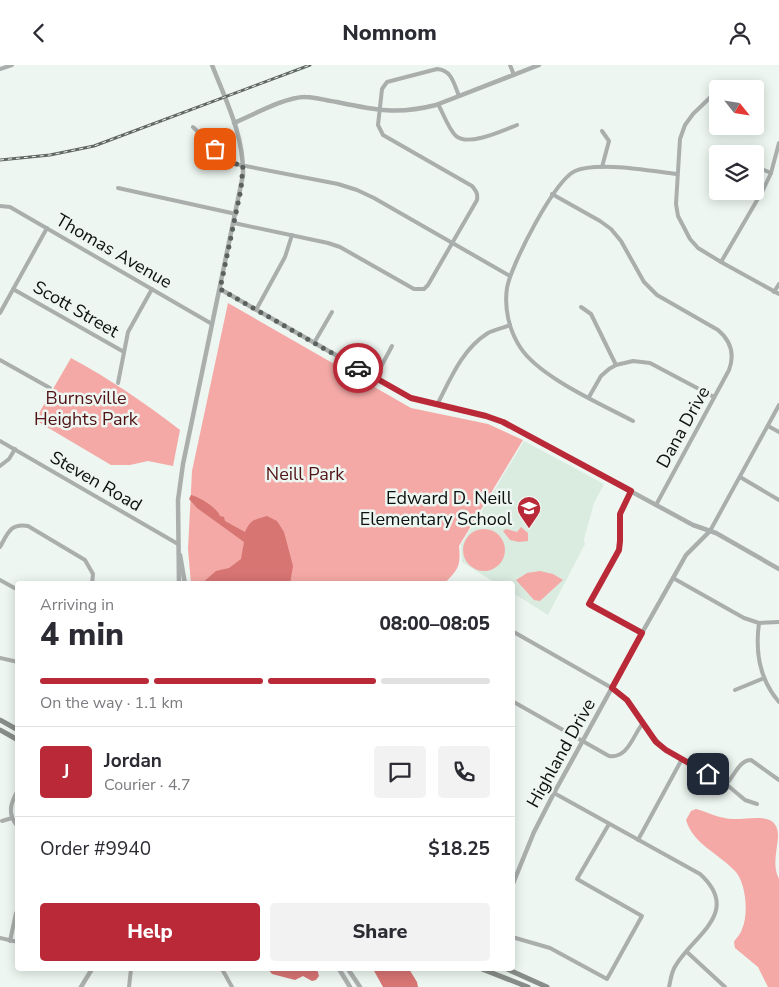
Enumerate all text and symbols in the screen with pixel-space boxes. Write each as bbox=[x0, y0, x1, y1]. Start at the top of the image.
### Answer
text: Nomnom bbox=[342, 18, 437, 48]
icon: back bbox=[25, 19, 53, 47]
icon: person bbox=[726, 19, 754, 47]
north arrow bbox=[709, 80, 764, 135]
map controls bbox=[709, 80, 764, 200]
pin bbox=[194, 128, 236, 170]
icon: bag bbox=[201, 135, 229, 163]
button: layers bbox=[709, 145, 764, 200]
street label: Thomas Avenue bbox=[51, 208, 177, 294]
street label: Scott Street bbox=[29, 275, 124, 344]
courier bbox=[333, 343, 383, 393]
icon: car bbox=[344, 354, 372, 382]
street label: Dana Drive bbox=[651, 382, 715, 472]
park label: Burnsville Heights Park bbox=[34, 386, 139, 431]
street label: Steven Road bbox=[46, 445, 146, 517]
park label: Neill Park bbox=[266, 462, 345, 486]
place label: Edward D. Neill Elementary School bbox=[360, 486, 513, 531]
school or university icon: Edward D. Neill Elementary School bbox=[516, 495, 542, 529]
text: Arriving in bbox=[40, 594, 114, 616]
text: 08:00–08:05 bbox=[379, 611, 490, 637]
text: 4 min bbox=[40, 613, 124, 656]
text: On the way · 1.1 km bbox=[40, 692, 183, 714]
street label: Highland Drive bbox=[521, 694, 601, 812]
button: chat bbox=[374, 746, 426, 798]
button: phone bbox=[438, 746, 490, 798]
text: Jordan bbox=[104, 748, 162, 774]
pin bbox=[687, 753, 729, 795]
text: J bbox=[63, 759, 69, 785]
icon: home bbox=[694, 760, 722, 788]
text: Courier · 4.7 bbox=[104, 774, 190, 796]
text: Order #9940 bbox=[40, 836, 151, 862]
text: $18.25 bbox=[428, 836, 490, 862]
button: Help bbox=[40, 903, 260, 961]
button: Share bbox=[270, 903, 490, 961]

